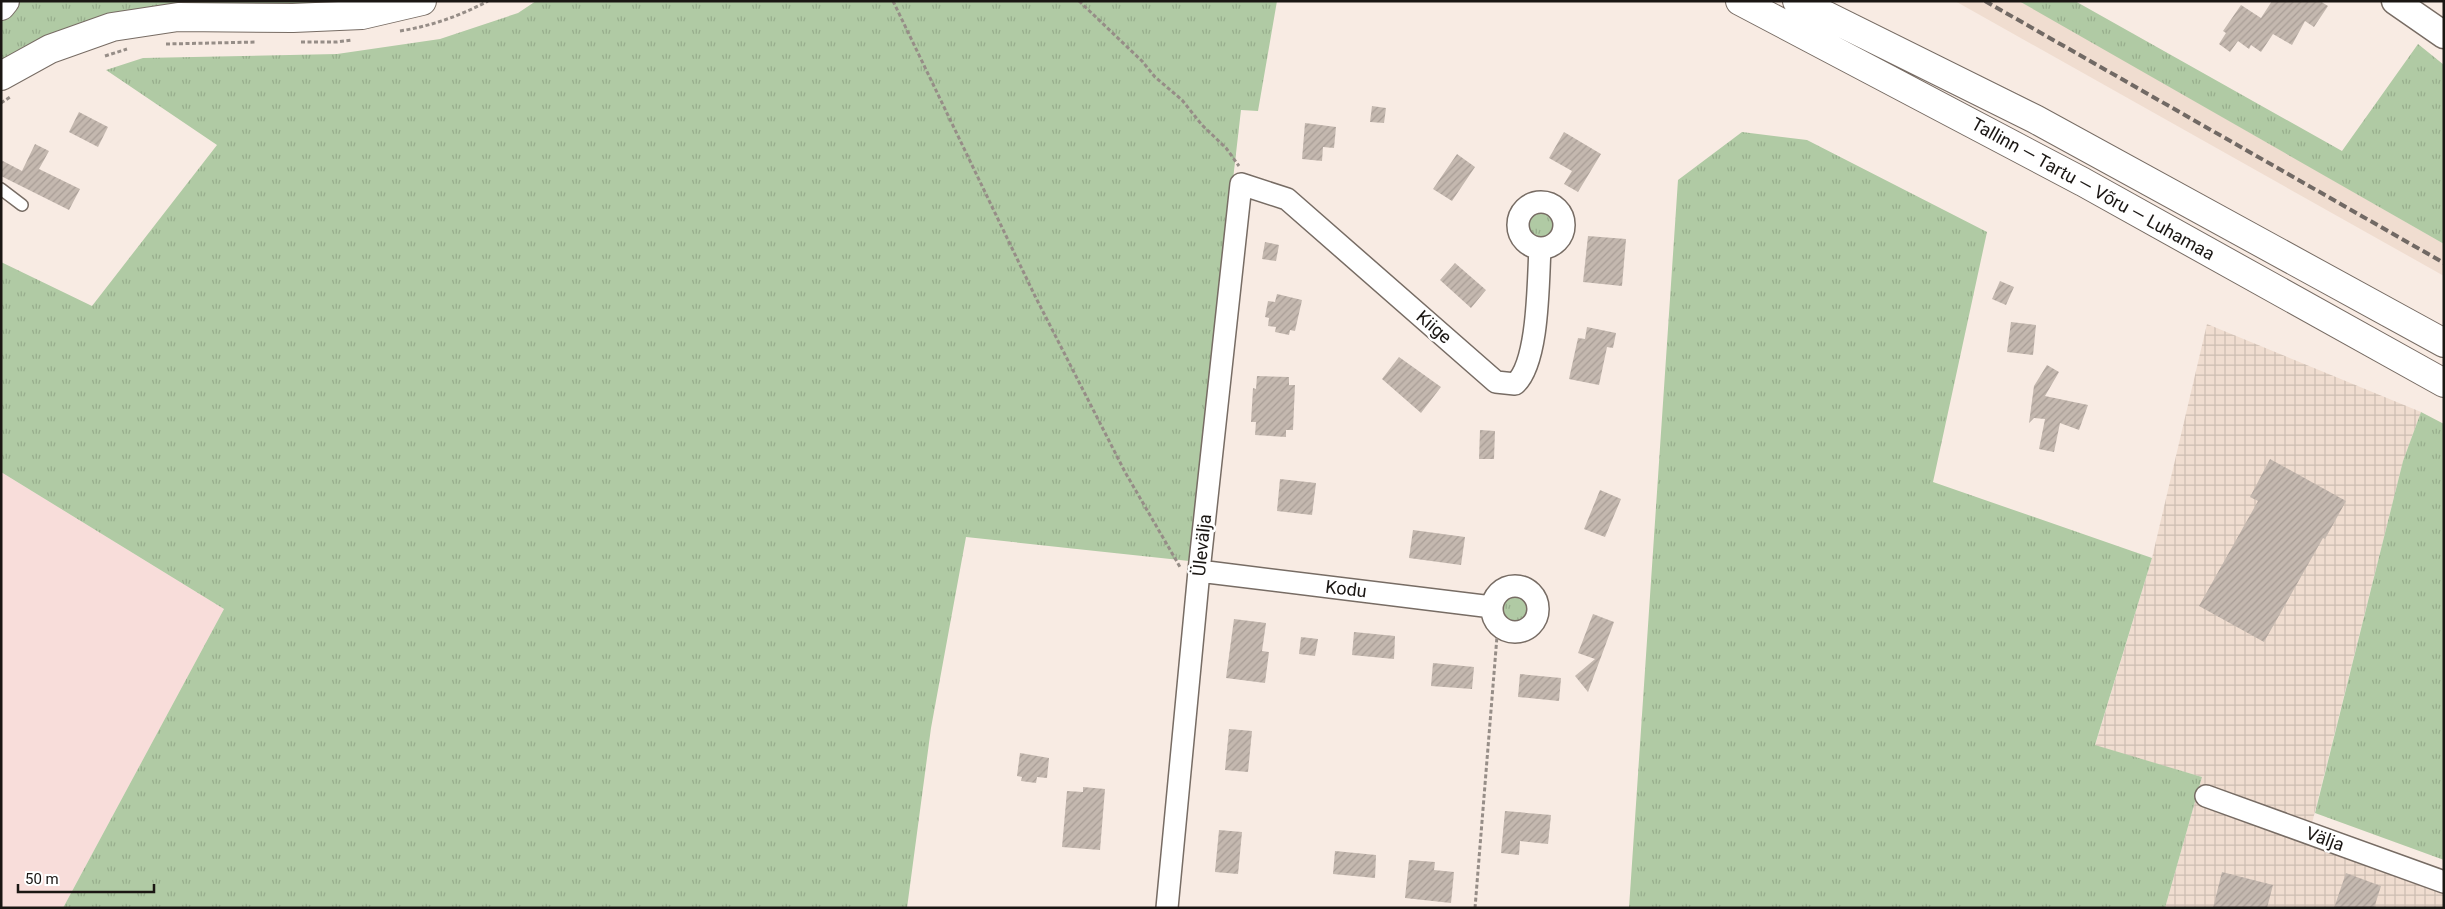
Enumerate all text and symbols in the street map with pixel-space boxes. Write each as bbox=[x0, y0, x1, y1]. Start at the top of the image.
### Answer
street label: Tallinn — Tartu — Võru — Luhamaa bbox=[1968, 113, 2218, 264]
street label: Kiige bbox=[1412, 306, 1456, 348]
street label: Ülevälja bbox=[1188, 513, 1215, 577]
street label: Kodu bbox=[1324, 576, 1368, 601]
street label: Välja bbox=[2303, 822, 2347, 855]
scale bar bbox=[18, 862, 154, 894]
text: 50 m bbox=[25, 870, 59, 888]

